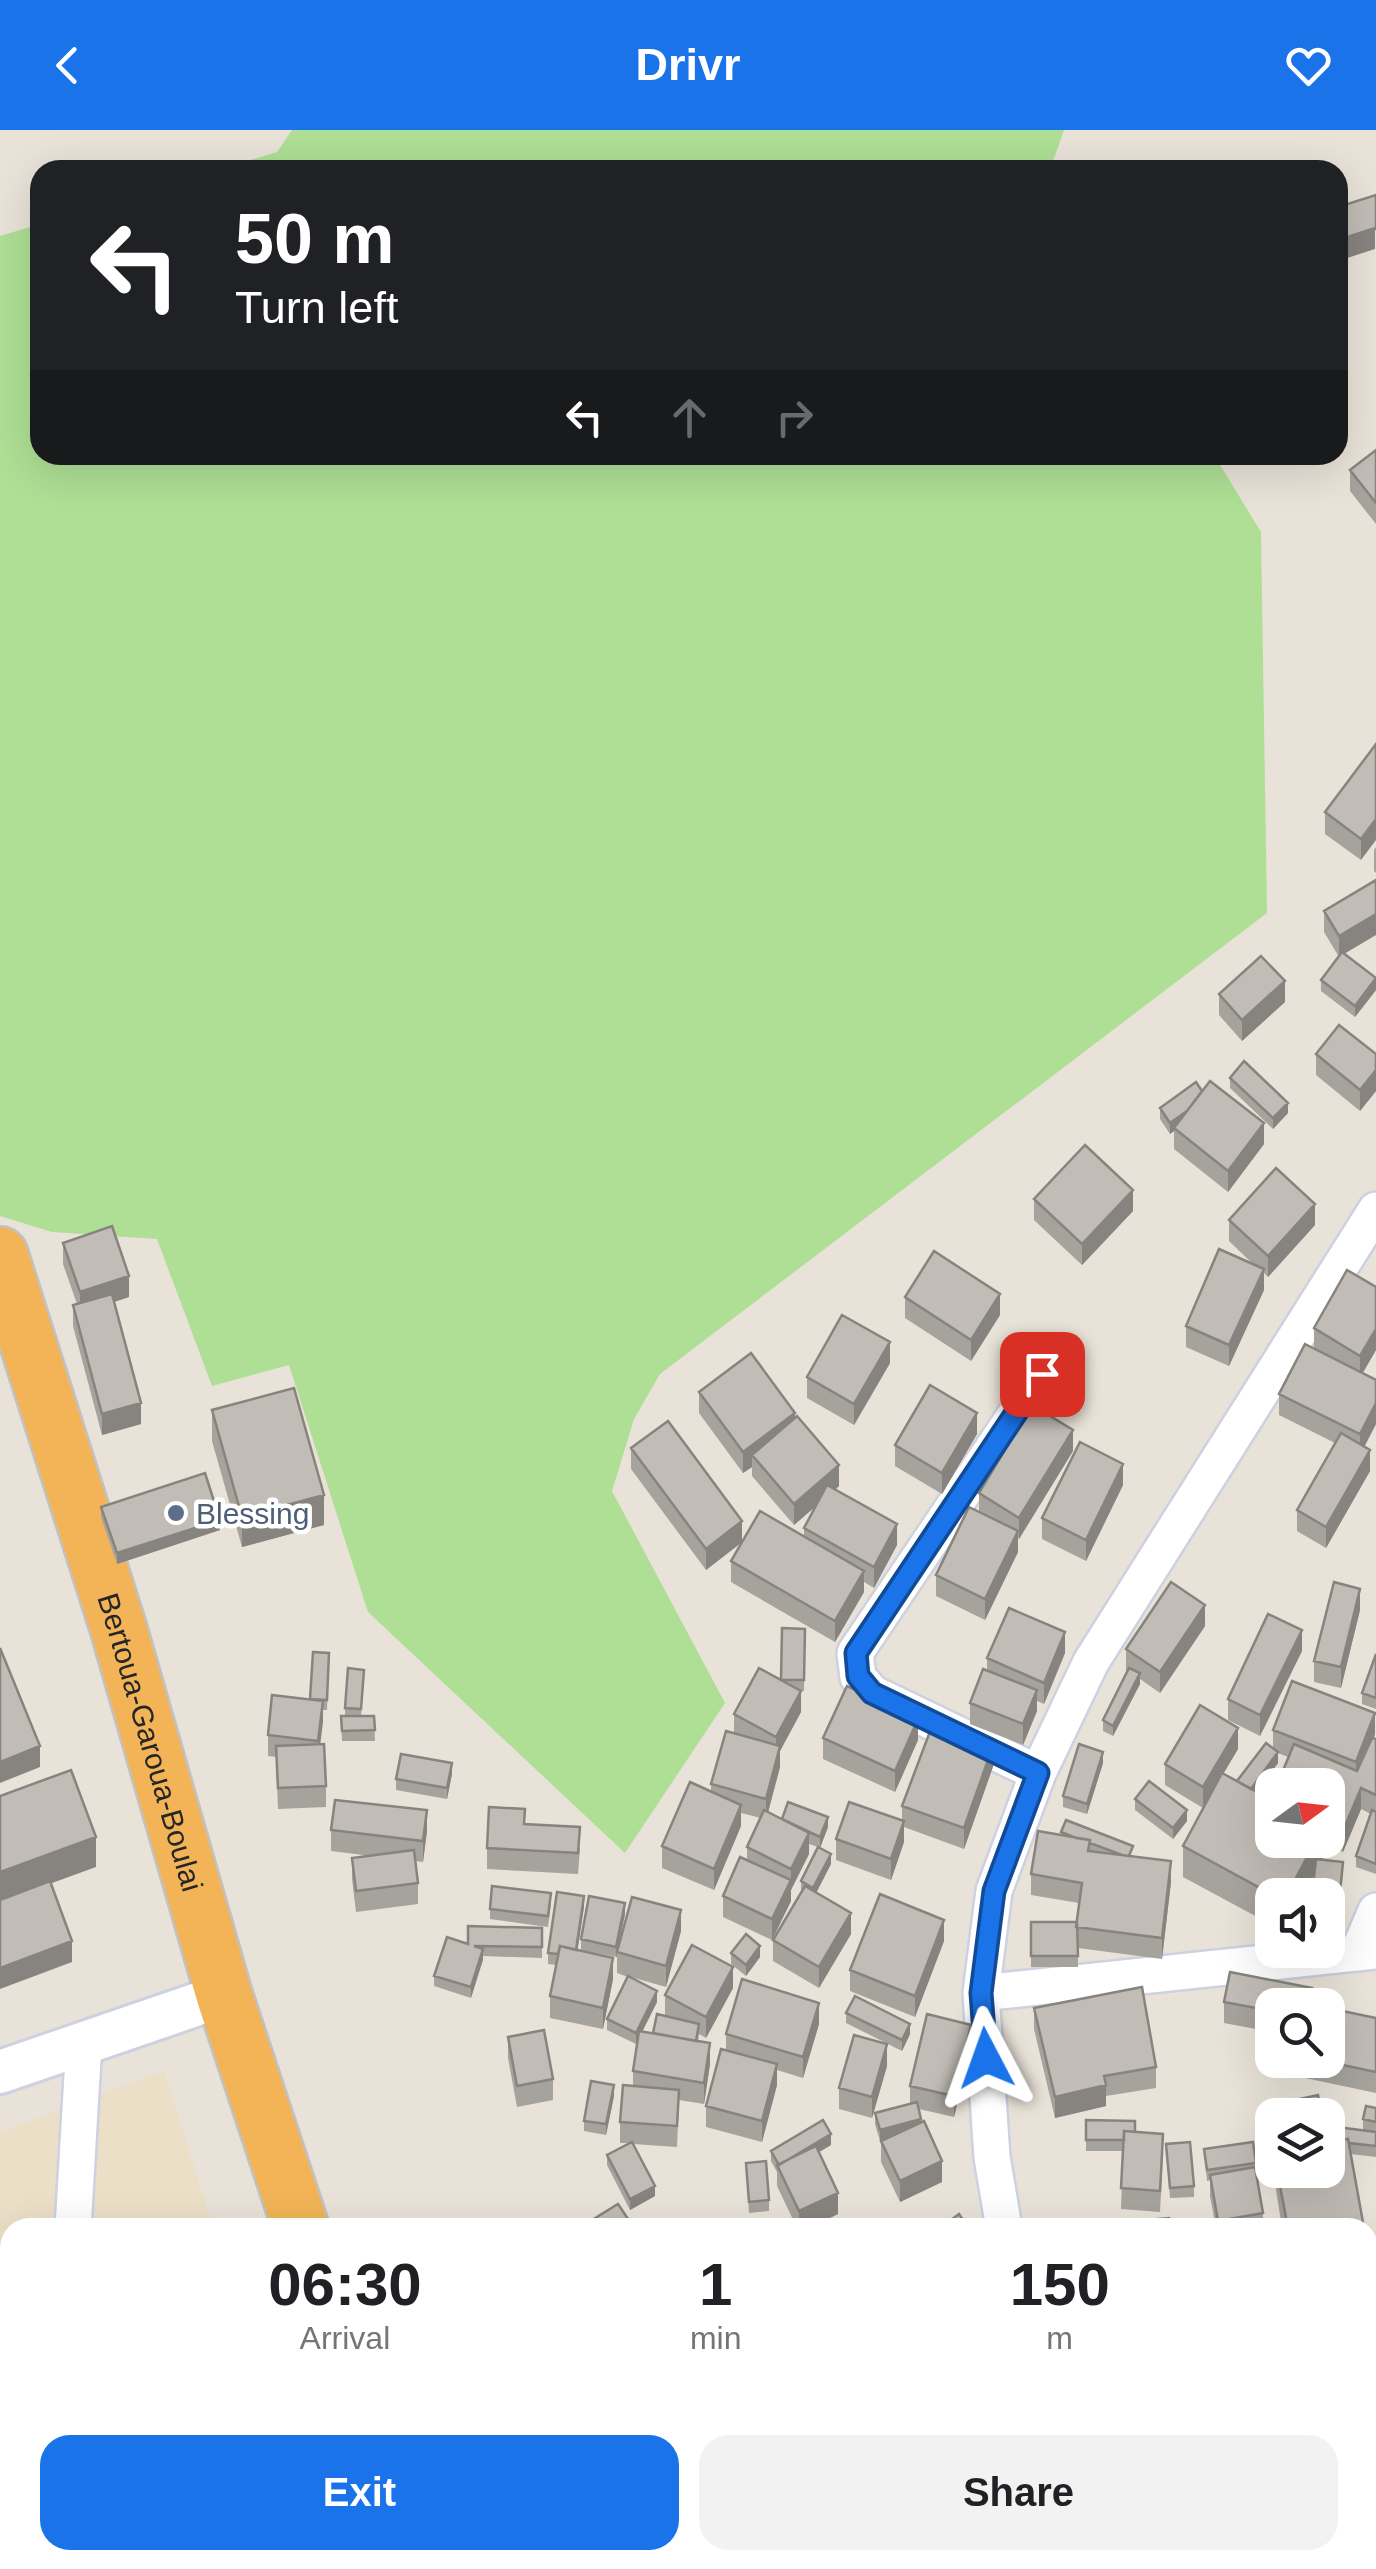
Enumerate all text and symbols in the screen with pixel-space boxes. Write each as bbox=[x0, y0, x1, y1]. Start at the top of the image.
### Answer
icon: back bbox=[40, 38, 95, 93]
icon: heart bbox=[1281, 38, 1336, 93]
text: Drivr bbox=[635, 39, 741, 90]
icon: left bbox=[70, 200, 200, 330]
text: 50 m bbox=[235, 200, 395, 278]
text: Turn left bbox=[235, 282, 398, 333]
icon: left bbox=[557, 390, 612, 445]
icon: ahead bbox=[662, 390, 717, 445]
icon: right bbox=[767, 390, 822, 445]
pin bbox=[1000, 1332, 1085, 1417]
icon: arrive bbox=[1015, 1347, 1070, 1402]
place label: Blessing bbox=[196, 1497, 309, 1530]
marker: Blessing bbox=[165, 1502, 187, 1524]
street label: Bertoua-Garoua-Boulai bbox=[92, 1589, 210, 1895]
north arrow bbox=[1255, 1768, 1345, 1858]
map controls bbox=[1255, 1768, 1345, 2188]
button: sound bbox=[1255, 1878, 1345, 1968]
button: search bbox=[1255, 1988, 1345, 2078]
position arrow bbox=[934, 2006, 1038, 2110]
button: layers bbox=[1255, 2098, 1345, 2188]
text: 06:30 bbox=[268, 2251, 422, 2318]
text: 1 bbox=[699, 2251, 732, 2318]
text: 150 bbox=[1010, 2251, 1110, 2318]
text: Arrival bbox=[300, 2320, 390, 2356]
text: min bbox=[690, 2320, 741, 2356]
text: m bbox=[1046, 2320, 1073, 2356]
button: Exit bbox=[40, 2435, 679, 2550]
button: Share bbox=[699, 2435, 1338, 2550]

